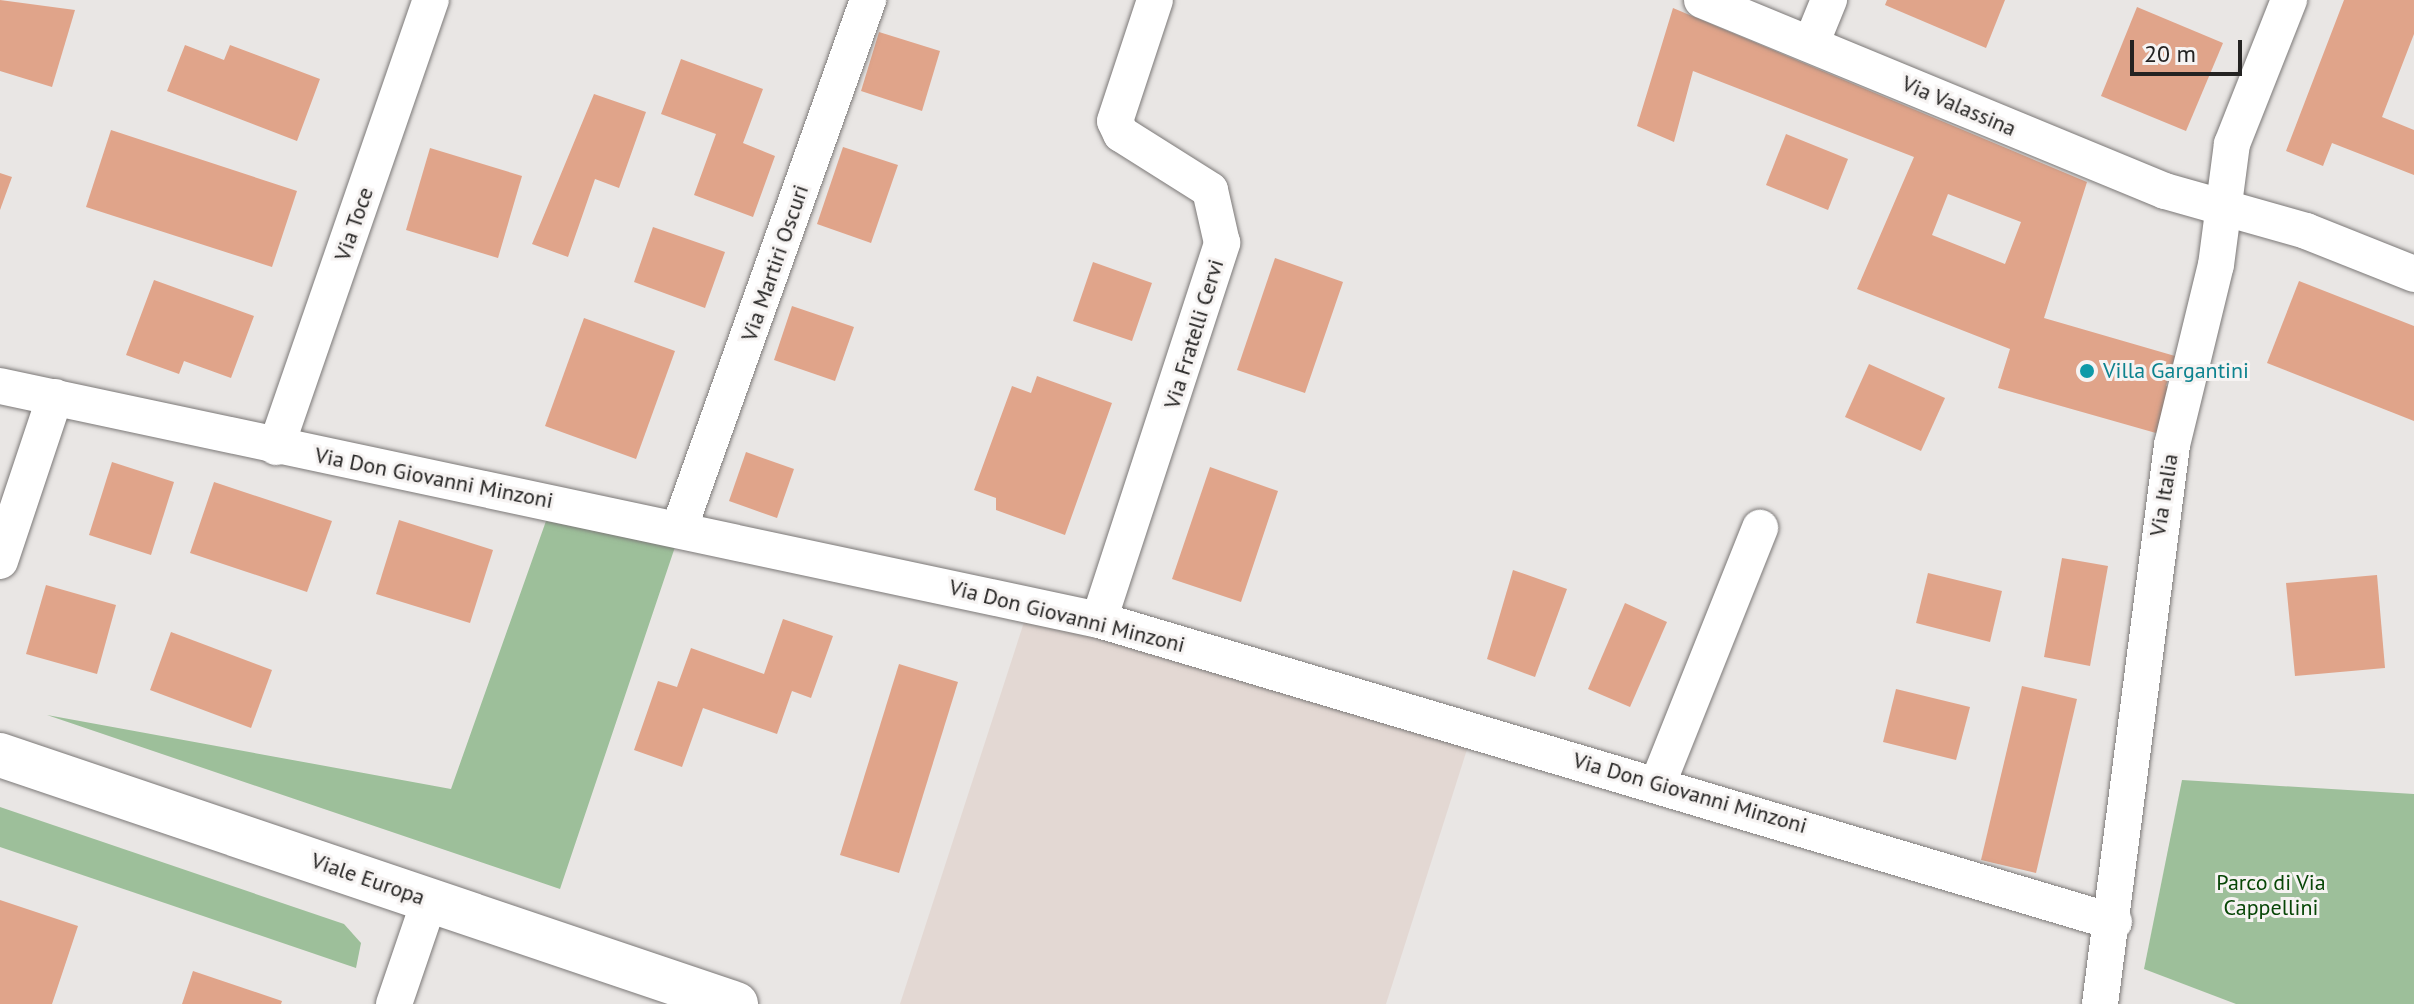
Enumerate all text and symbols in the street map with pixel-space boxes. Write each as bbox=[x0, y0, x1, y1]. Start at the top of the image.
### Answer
scale bar bbox=[2134, 24, 2246, 74]
text: 20 m bbox=[2144, 38, 2196, 69]
street label: Via Valassina bbox=[1898, 70, 2020, 142]
street label: Via Martiri Oscuri bbox=[736, 181, 814, 345]
street label: Via Toce bbox=[329, 183, 379, 265]
street label: Via Fratelli Cervi bbox=[1159, 256, 1229, 412]
place label: Villa Gargantini bbox=[2103, 358, 2249, 384]
marker: Villa Gargantini bbox=[2078, 362, 2096, 380]
street label: Via Don Giovanni Minzoni bbox=[313, 442, 555, 514]
street label: Via Italia bbox=[2144, 452, 2184, 538]
street label: Via Don Giovanni Minzoni bbox=[946, 574, 1188, 658]
street label: Via Don Giovanni Minzoni bbox=[1570, 747, 1810, 839]
street label: Viale Europa bbox=[308, 847, 428, 911]
park label: Parco di Via Cappellini bbox=[2216, 869, 2326, 920]

